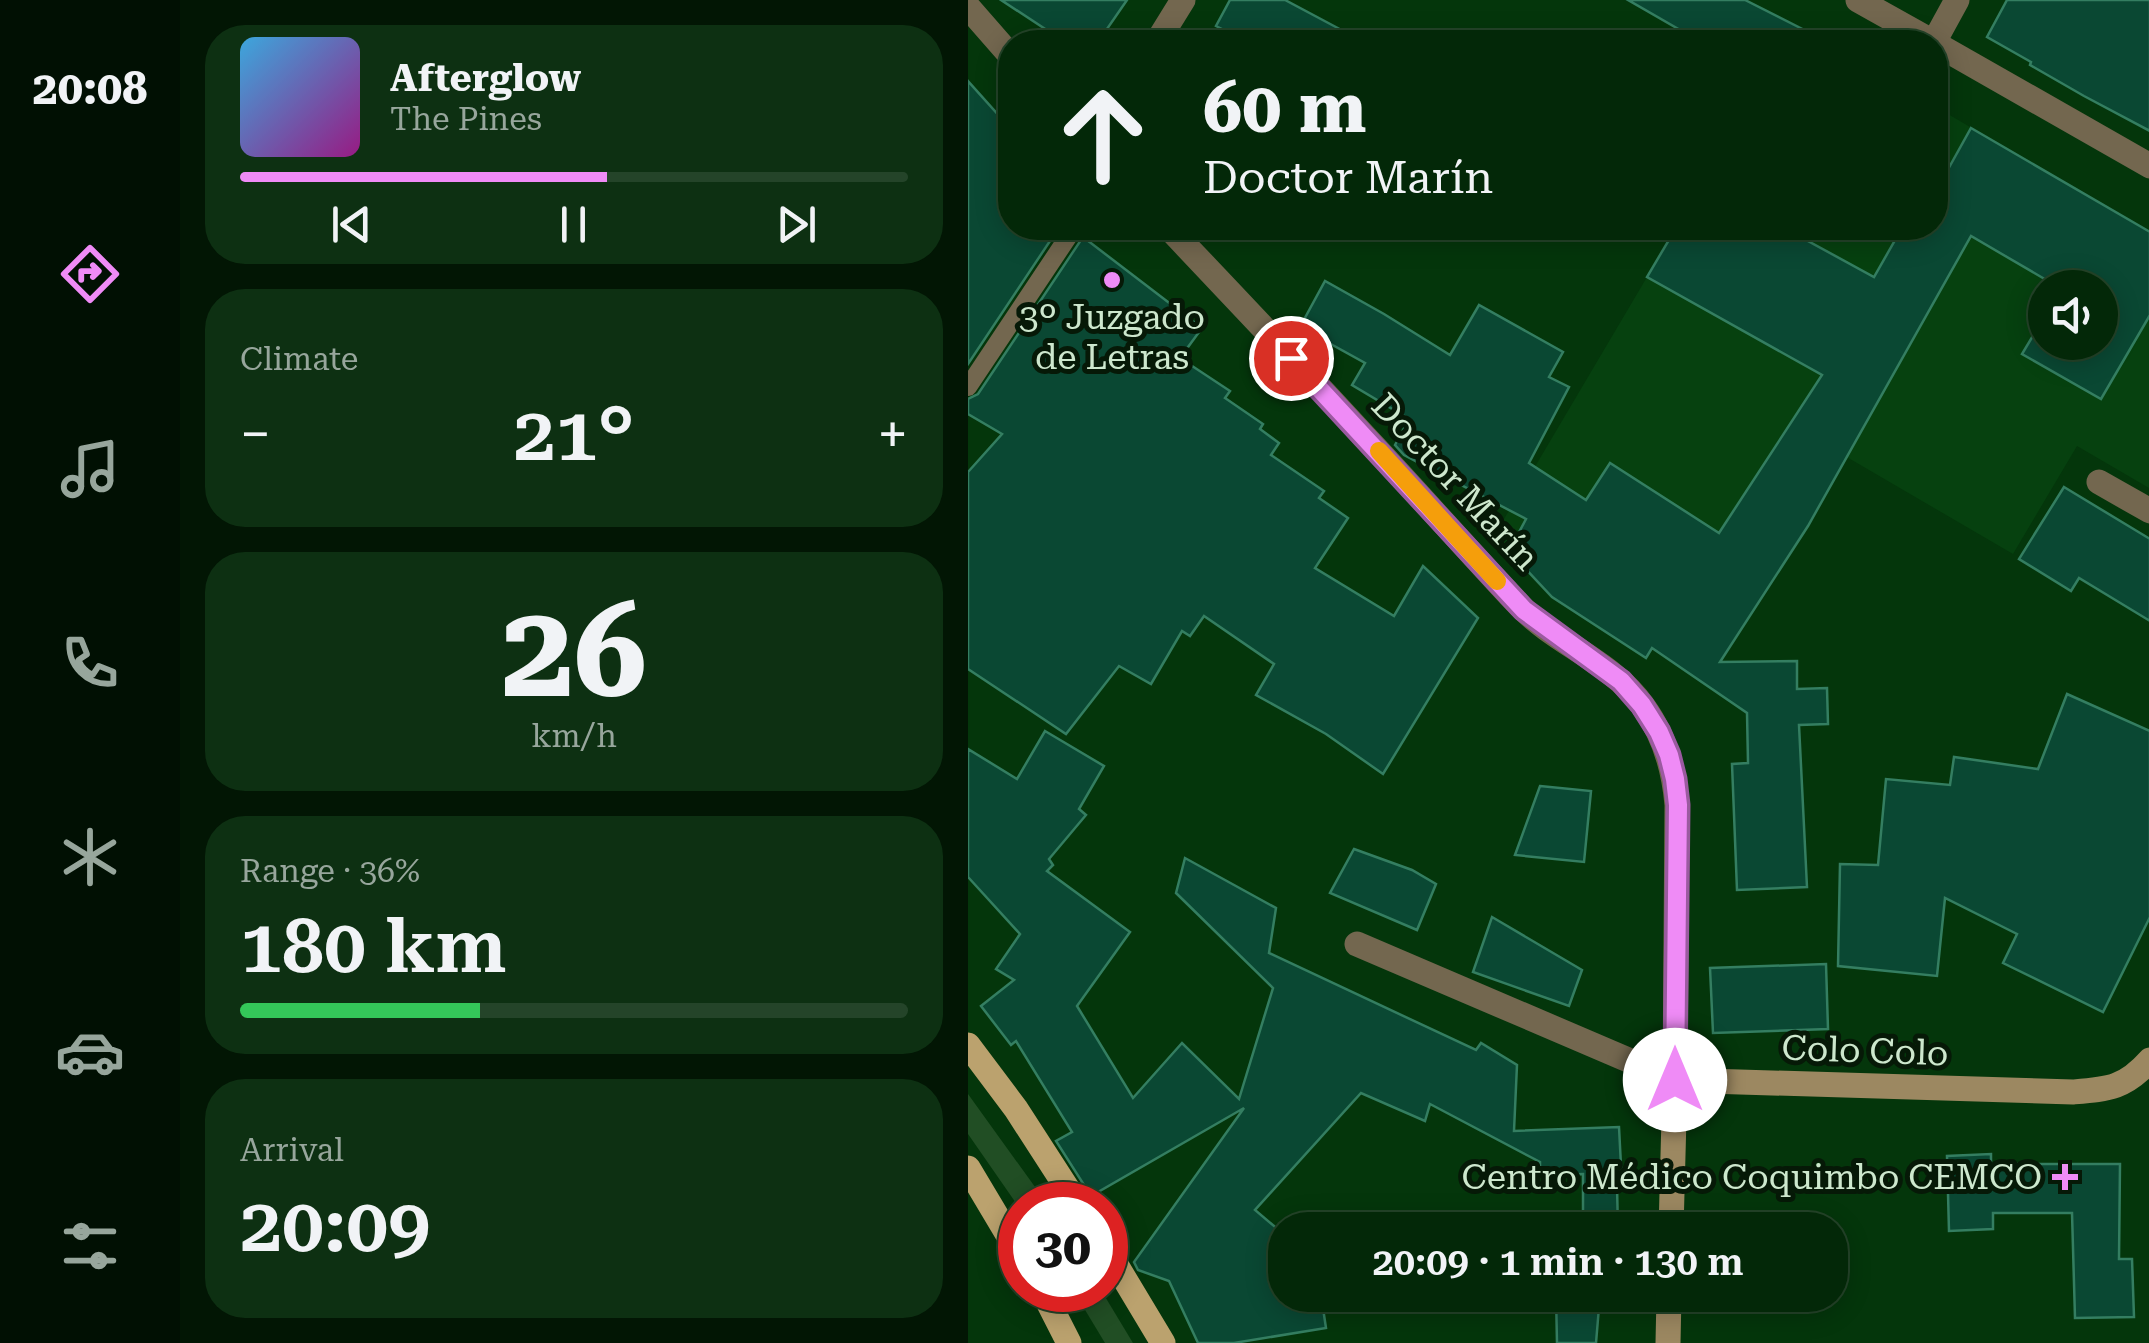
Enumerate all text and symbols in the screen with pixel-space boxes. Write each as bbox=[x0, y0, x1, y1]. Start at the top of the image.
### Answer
text: Afterglow bbox=[390, 56, 581, 100]
text: 20:08 bbox=[33, 62, 147, 115]
text: 60 m bbox=[1203, 67, 1367, 149]
icon: ahead bbox=[1038, 70, 1168, 200]
text: The Pines bbox=[390, 100, 542, 138]
text: Doctor Marín bbox=[1203, 151, 1493, 204]
icon: previous bbox=[324, 197, 379, 252]
icon: pause bbox=[546, 197, 601, 252]
icon: next bbox=[769, 197, 824, 252]
icon: directions bbox=[55, 239, 125, 309]
marker: 3º Juzgado de Letras bbox=[1101, 269, 1123, 291]
map controls bbox=[2028, 270, 2118, 360]
button: sound bbox=[2028, 270, 2118, 360]
place label: 3º Juzgado de Letras bbox=[1019, 297, 1205, 378]
pin bbox=[1249, 316, 1334, 401]
icon: arrive bbox=[1264, 331, 1319, 386]
text: Climate bbox=[240, 340, 358, 378]
street label: Doctor Marín bbox=[1363, 385, 1547, 579]
text: 21° bbox=[513, 390, 635, 478]
text: − bbox=[240, 402, 271, 466]
text: + bbox=[877, 402, 908, 466]
icon: music bbox=[55, 434, 125, 504]
text: 26 bbox=[501, 575, 647, 728]
icon: phone bbox=[55, 628, 125, 698]
text: km/h bbox=[531, 717, 617, 755]
icon: climate bbox=[55, 822, 125, 892]
text: Range · 36% bbox=[240, 852, 420, 890]
text: 180 km bbox=[240, 902, 506, 990]
icon: car bbox=[55, 1017, 125, 1087]
position arrow bbox=[1623, 1028, 1727, 1132]
street label: Colo Colo bbox=[1781, 1028, 1949, 1074]
text: Arrival bbox=[240, 1131, 344, 1169]
place label: Centro Médico Coquimbo CEMCO bbox=[1461, 1157, 2042, 1198]
marker: Centro Médico Coquimbo CEMCO bbox=[2052, 1164, 2078, 1190]
text: 20:09 bbox=[240, 1181, 430, 1269]
speed limit sign: 30 bbox=[998, 1182, 1128, 1312]
icon: filters bbox=[55, 1211, 125, 1281]
text: 20:09 · 1 min · 130 m bbox=[1373, 1240, 1744, 1284]

